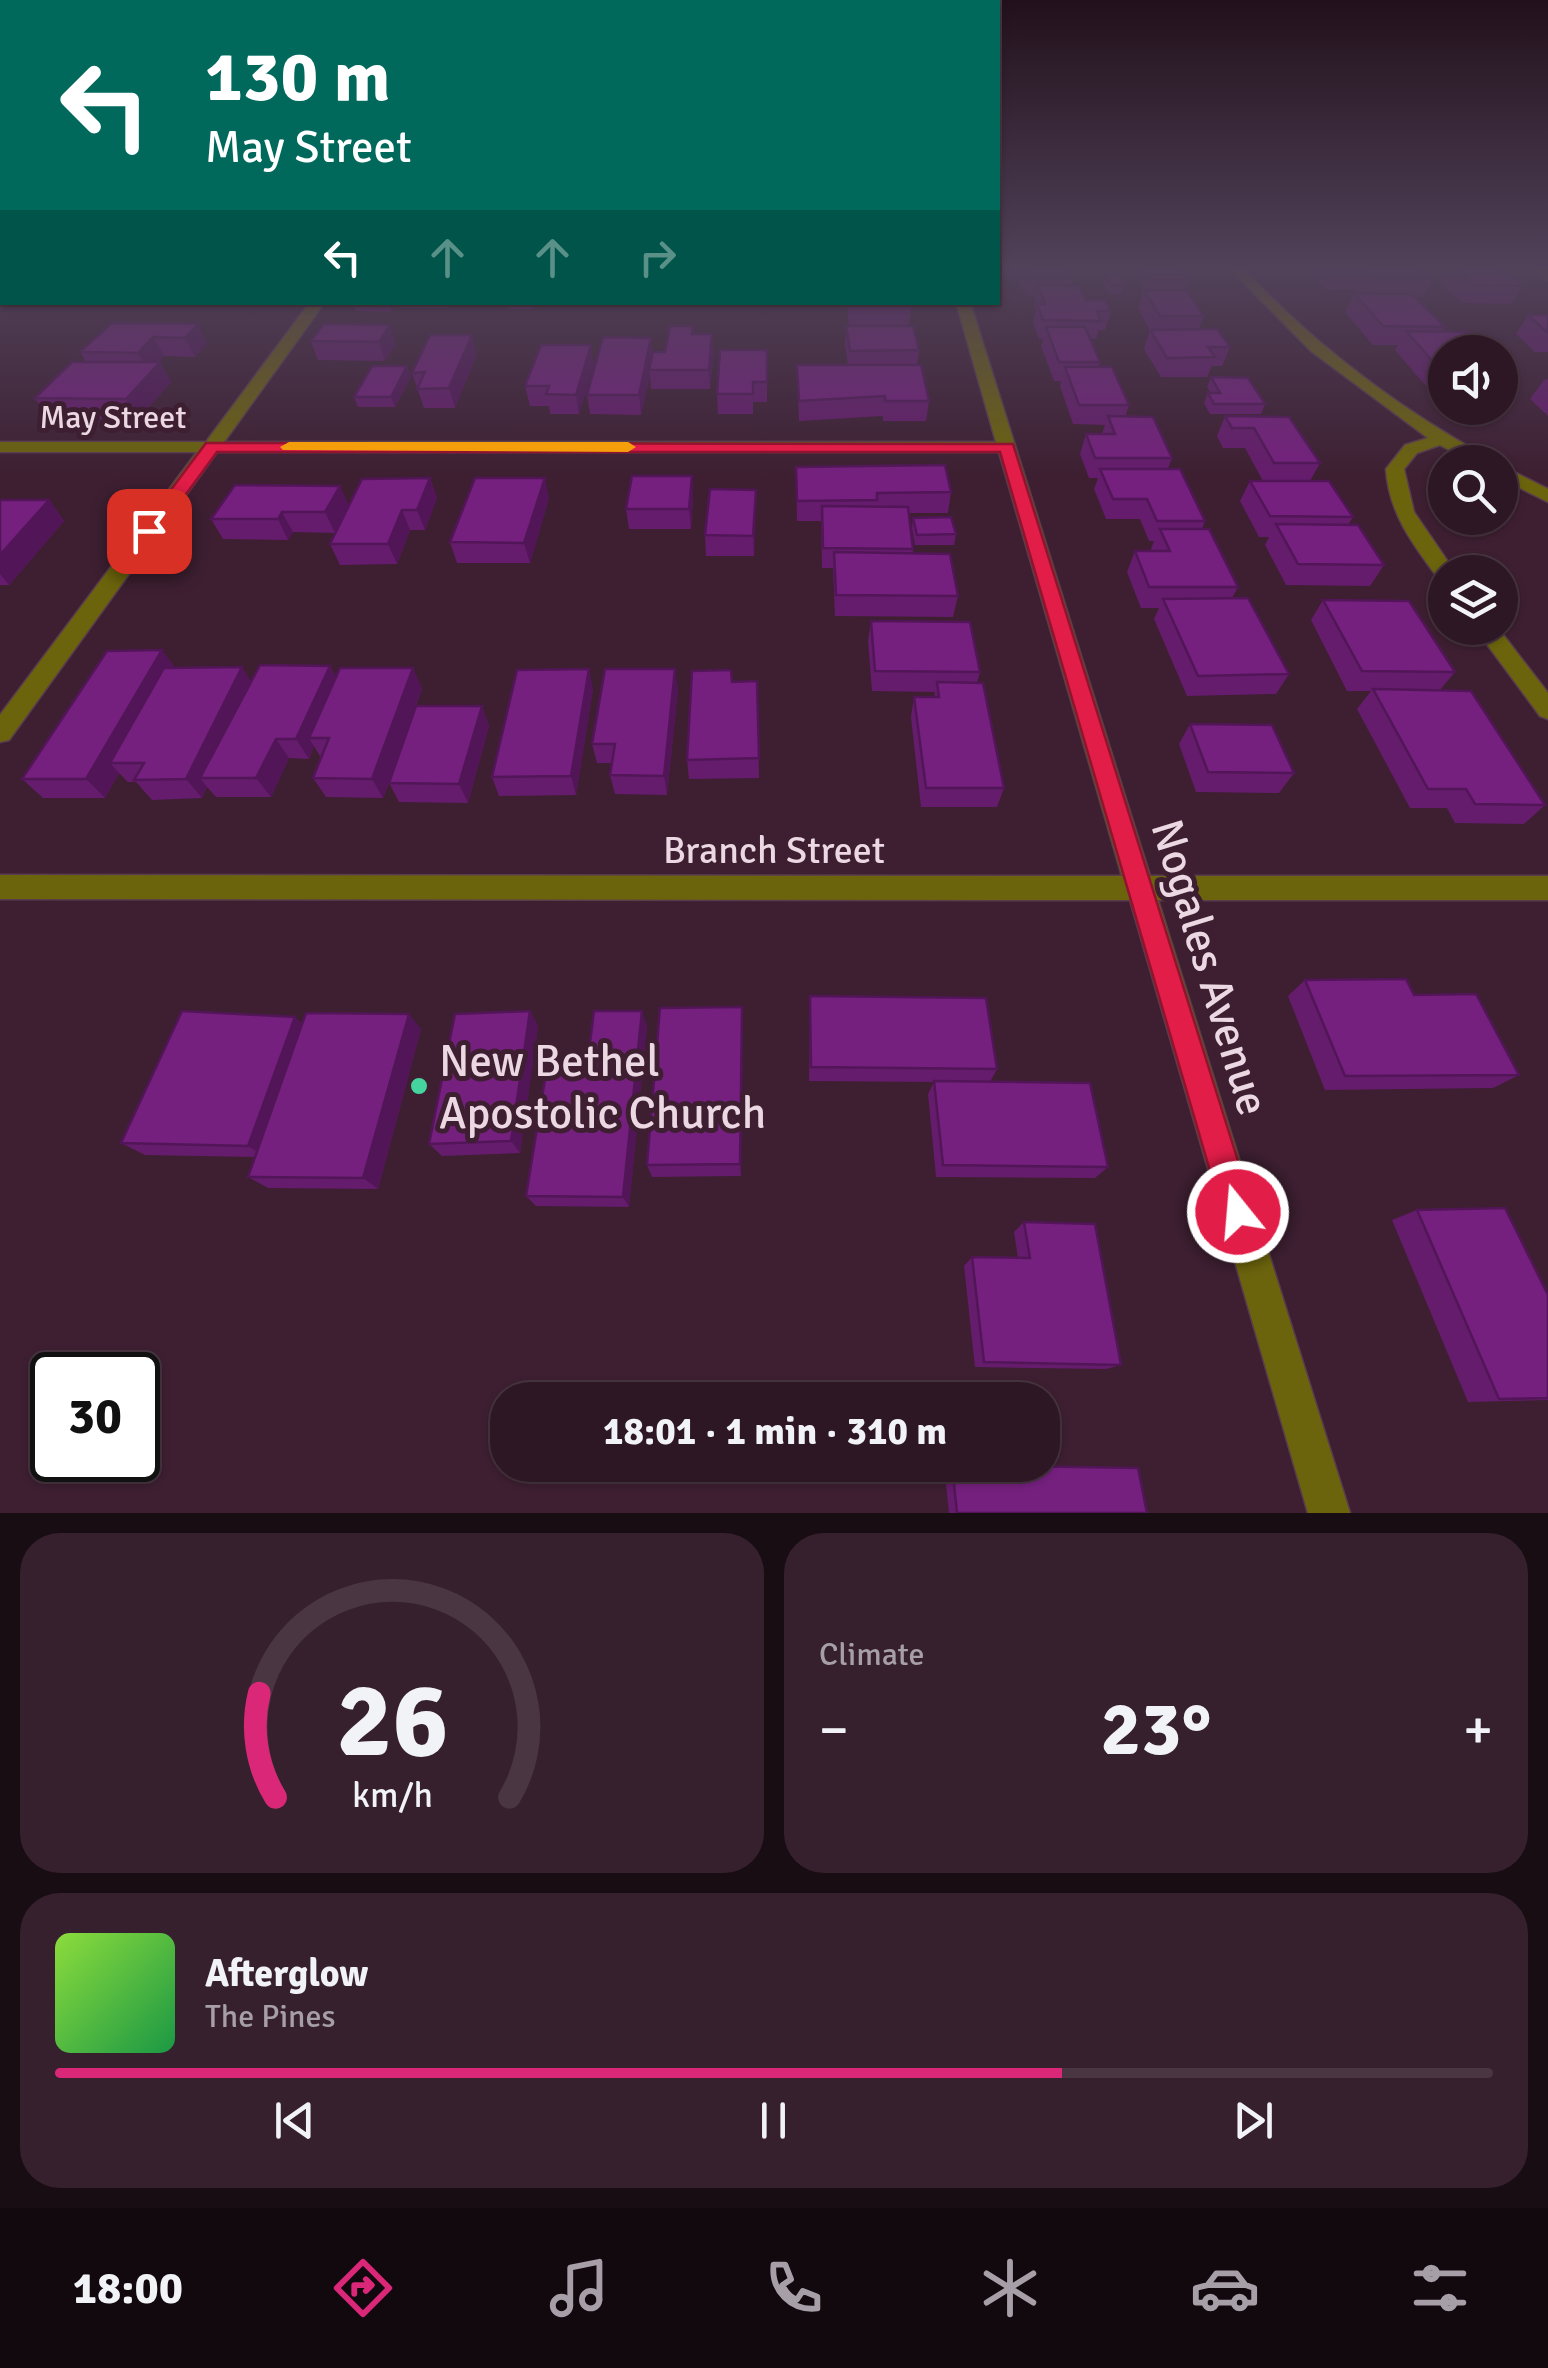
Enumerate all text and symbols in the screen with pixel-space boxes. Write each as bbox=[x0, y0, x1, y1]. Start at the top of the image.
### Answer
text: 130 m bbox=[205, 34, 390, 120]
icon: left bbox=[40, 40, 170, 170]
text: May Street bbox=[205, 120, 412, 175]
icon: left bbox=[315, 230, 370, 285]
icon: ahead bbox=[420, 230, 475, 285]
icon: ahead bbox=[525, 230, 580, 285]
icon: right bbox=[630, 230, 685, 285]
map controls bbox=[1428, 335, 1518, 645]
button: sound bbox=[1428, 335, 1518, 425]
street label: May Street bbox=[39, 398, 187, 437]
button: search bbox=[1428, 445, 1518, 535]
pin bbox=[107, 489, 192, 574]
icon: arrive bbox=[122, 504, 177, 559]
button: layers bbox=[1428, 555, 1518, 645]
street label: Nogales Avenue bbox=[1139, 813, 1281, 1122]
street label: Branch Street bbox=[663, 827, 885, 874]
place label: New Bethel Apostolic Church bbox=[439, 1034, 766, 1141]
marker: New Bethel Apostolic Church bbox=[408, 1075, 430, 1097]
position arrow bbox=[1186, 1160, 1290, 1264]
speed limit sign: 30 bbox=[30, 1352, 160, 1482]
text: 18:01 · 1 min · 310 m bbox=[603, 1408, 947, 1455]
text: Climate bbox=[819, 1635, 925, 1674]
text: 26 bbox=[336, 1657, 448, 1785]
text: 23° bbox=[1101, 1683, 1212, 1776]
text: − bbox=[819, 1696, 849, 1764]
text: + bbox=[1463, 1696, 1493, 1764]
text: km/h bbox=[352, 1773, 432, 1817]
text: Afterglow bbox=[205, 1950, 368, 1997]
text: The Pines bbox=[205, 1997, 336, 2036]
icon: previous bbox=[267, 2093, 322, 2148]
icon: pause bbox=[746, 2093, 801, 2148]
icon: next bbox=[1226, 2093, 1281, 2148]
icon: directions bbox=[328, 2253, 398, 2323]
icon: music bbox=[544, 2253, 614, 2323]
icon: phone bbox=[759, 2253, 829, 2323]
icon: climate bbox=[975, 2253, 1045, 2323]
icon: car bbox=[1190, 2253, 1260, 2323]
icon: filters bbox=[1405, 2253, 1475, 2323]
text: 18:00 bbox=[73, 2261, 183, 2316]

